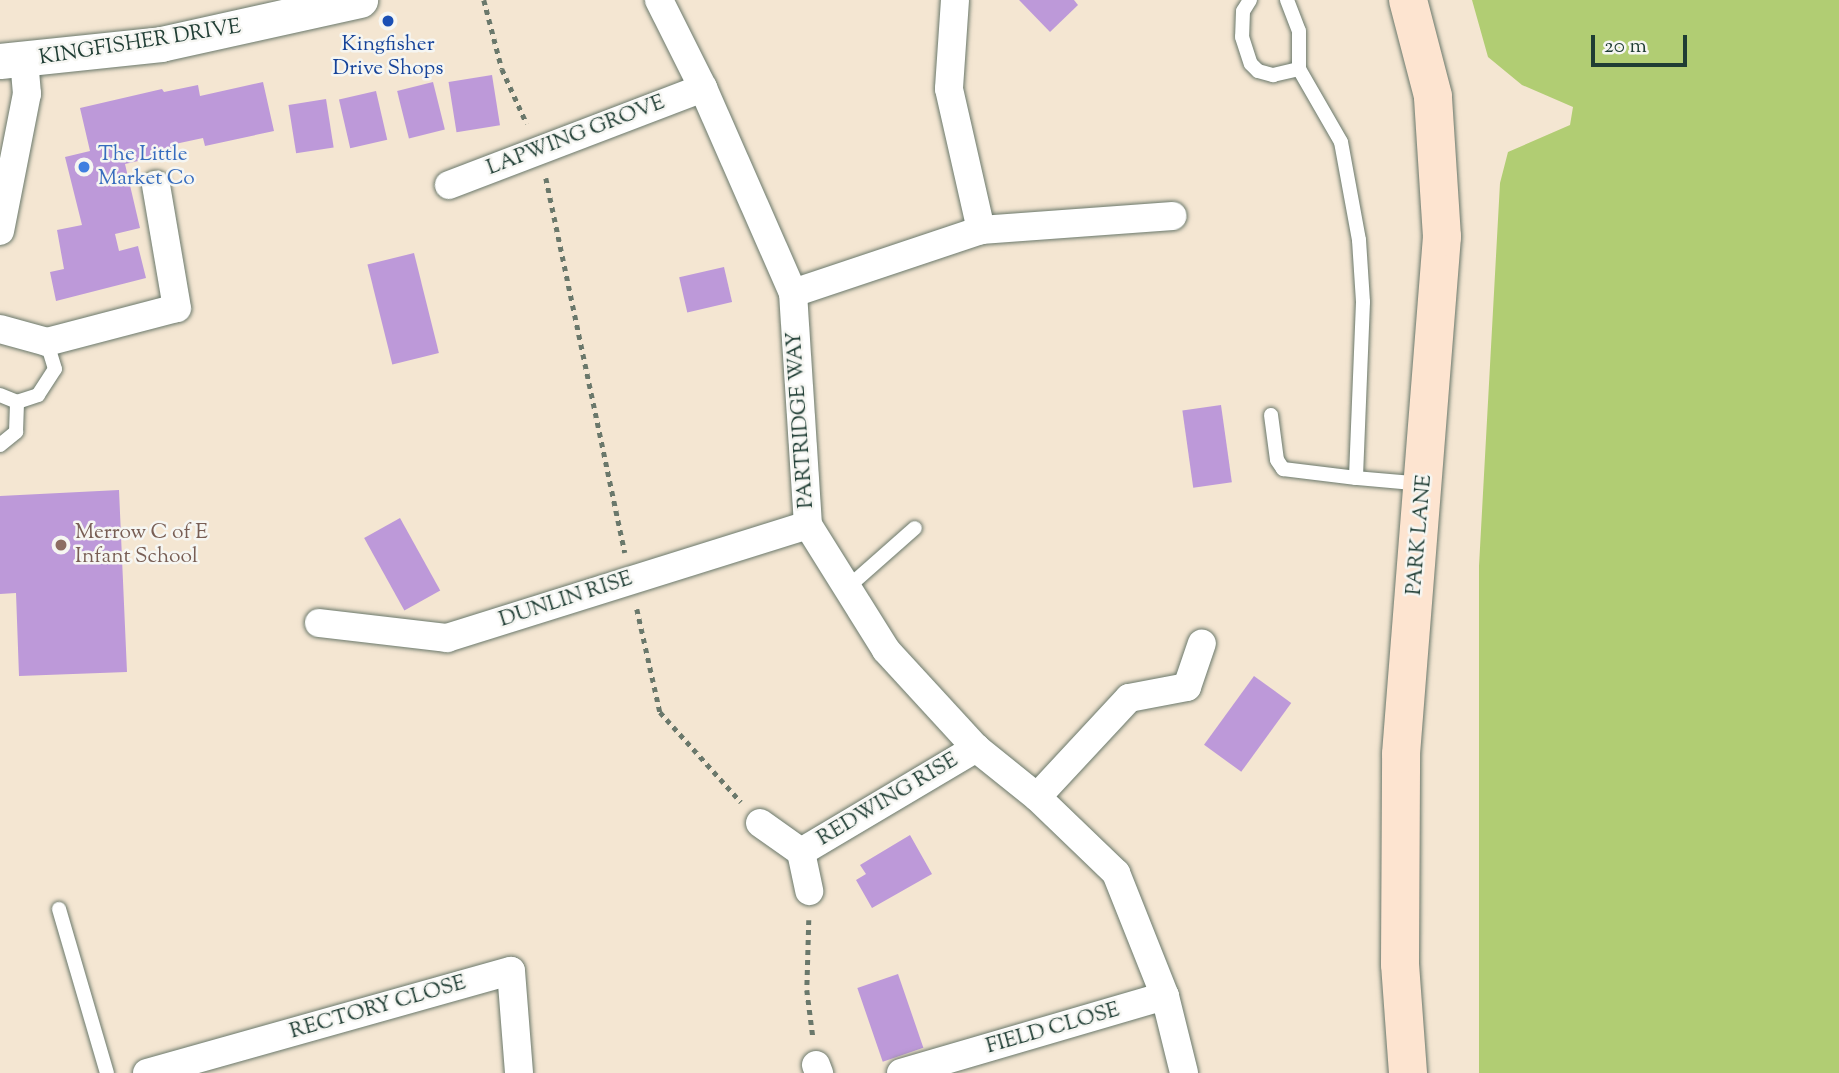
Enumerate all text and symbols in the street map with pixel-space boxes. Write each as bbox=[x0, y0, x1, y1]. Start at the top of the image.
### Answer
marker: Kingfisher Drive Shops bbox=[380, 13, 396, 29]
street label: KINGFISHER DRIVE bbox=[37, 15, 243, 71]
scale bar bbox=[1594, 21, 1690, 65]
place label: Kingfisher Drive Shops bbox=[333, 32, 443, 82]
text: 20 m bbox=[1604, 32, 1647, 62]
street label: LAPWING GROVE bbox=[484, 90, 668, 182]
place label: The Little Market Co bbox=[98, 142, 195, 192]
marker: The Little Market Co bbox=[76, 159, 92, 175]
street label: PARTRIDGE WAY bbox=[782, 331, 820, 509]
street label: PARK LANE bbox=[1402, 474, 1438, 596]
place label: Merrow C of E Infant School bbox=[75, 520, 208, 570]
marker: Merrow C of E Infant School bbox=[53, 537, 69, 553]
street label: DUNLIN RISE bbox=[496, 567, 636, 633]
street label: REDWING RISE bbox=[813, 748, 963, 852]
street label: RECTORY CLOSE bbox=[287, 971, 469, 1045]
street label: FIELD CLOSE bbox=[983, 998, 1123, 1060]

